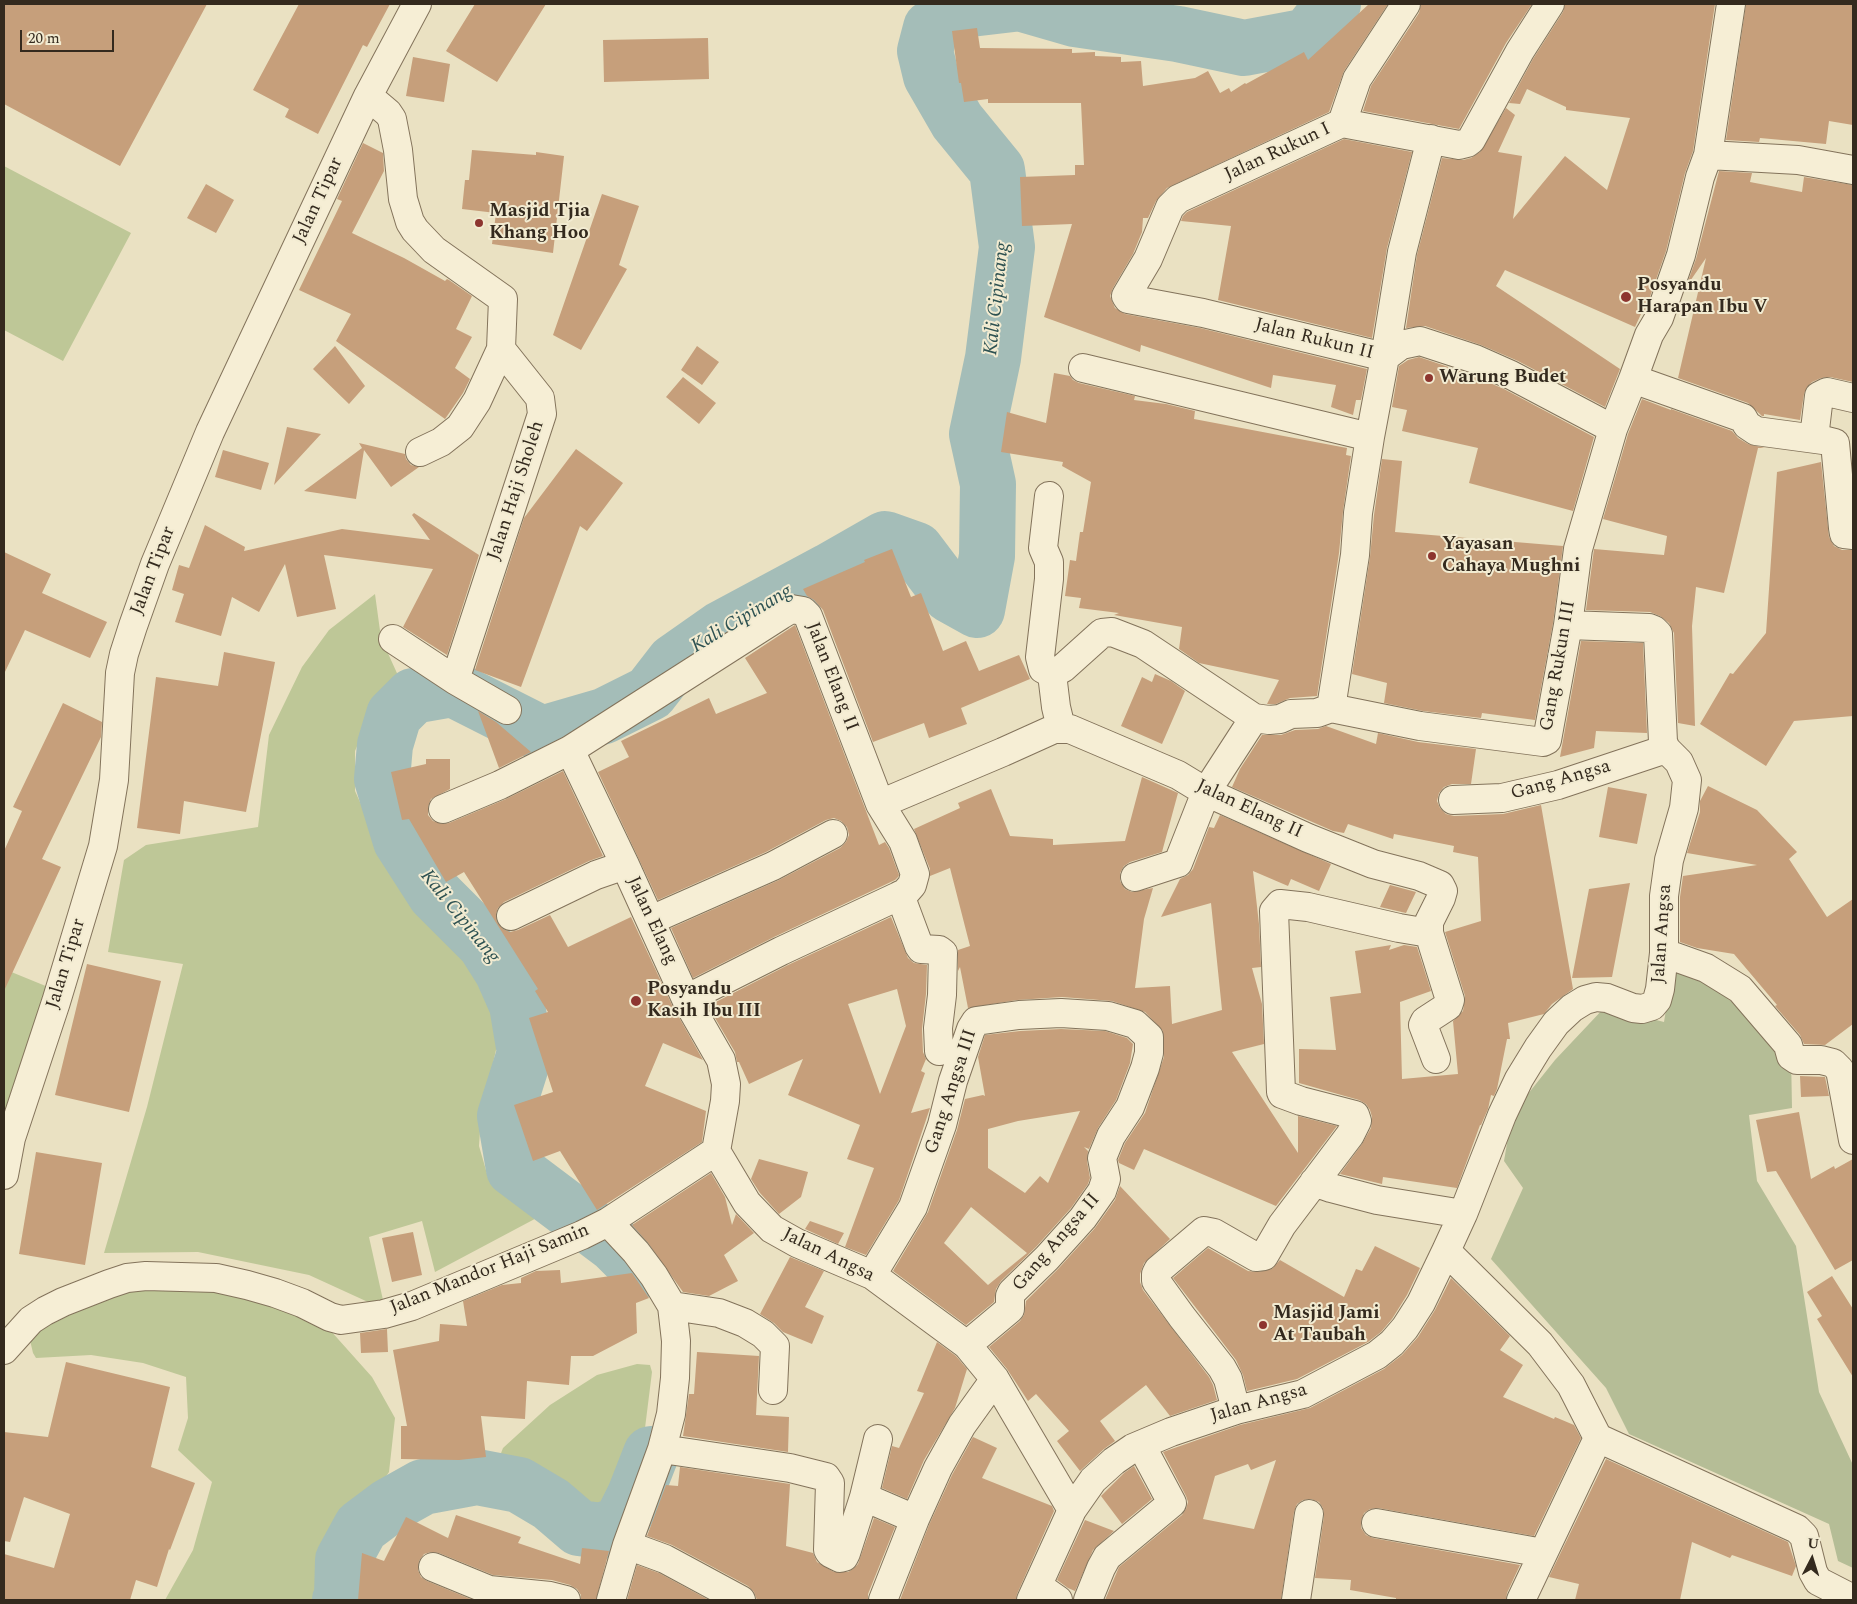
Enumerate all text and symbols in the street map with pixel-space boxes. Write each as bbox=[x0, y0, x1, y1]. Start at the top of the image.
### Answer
scale bar bbox=[22, 20, 116, 52]
text: 20 m bbox=[28, 27, 60, 50]
street label: Jalan Rukun I bbox=[1221, 119, 1335, 187]
street label: Jalan Tipar bbox=[289, 154, 349, 248]
place label: Masjid Tjia Khang Hoo bbox=[489, 201, 590, 245]
marker: Masjid Tjia Khang Hoo bbox=[473, 217, 485, 229]
water label: Kali Cipinang bbox=[980, 241, 1016, 357]
place label: Posyandu Harapan Ibu V bbox=[1637, 275, 1767, 319]
marker: Posyandu Harapan Ibu V bbox=[1619, 290, 1633, 304]
street label: Jalan Rukun II bbox=[1252, 314, 1376, 366]
place label: Warung Budet bbox=[1439, 367, 1566, 389]
marker: Warung Budet bbox=[1423, 372, 1435, 384]
street label: Jalan Haji Sholeh bbox=[484, 418, 550, 564]
street label: Jalan Tipar bbox=[127, 523, 181, 619]
place label: Yayasan Cahaya Mughni bbox=[1442, 534, 1580, 578]
marker: Yayasan Cahaya Mughni bbox=[1426, 550, 1438, 562]
water label: Kali Cipinang bbox=[687, 581, 797, 659]
street label: Gang Rukun III bbox=[1536, 599, 1582, 733]
street label: Jalan Elang II bbox=[800, 619, 862, 735]
street label: Gang Angsa bbox=[1508, 756, 1614, 806]
street label: Jalan Elang II bbox=[1192, 775, 1306, 845]
water label: Kali Cipinang bbox=[414, 865, 504, 969]
street label: Jalan Elang bbox=[621, 873, 681, 969]
street label: Jalan Angsa bbox=[1648, 884, 1678, 984]
street label: Jalan Tipar bbox=[42, 916, 92, 1012]
place label: Posyandu Kasih Ibu III bbox=[647, 979, 761, 1023]
marker: Posyandu Kasih Ibu III bbox=[629, 994, 643, 1008]
street label: Gang Angsa III bbox=[921, 1027, 983, 1157]
street label: Gang Angsa II bbox=[1008, 1189, 1106, 1297]
street label: Jalan Mandor Haji Samin bbox=[387, 1220, 593, 1320]
street label: Jalan Angsa bbox=[778, 1224, 878, 1288]
place label: Masjid Jami At Taubah bbox=[1273, 1303, 1379, 1347]
marker: Masjid Jami At Taubah bbox=[1257, 1319, 1269, 1331]
street label: Jalan Angsa bbox=[1208, 1379, 1310, 1429]
text: U bbox=[1807, 1533, 1820, 1555]
north arrow bbox=[1787, 1534, 1837, 1584]

